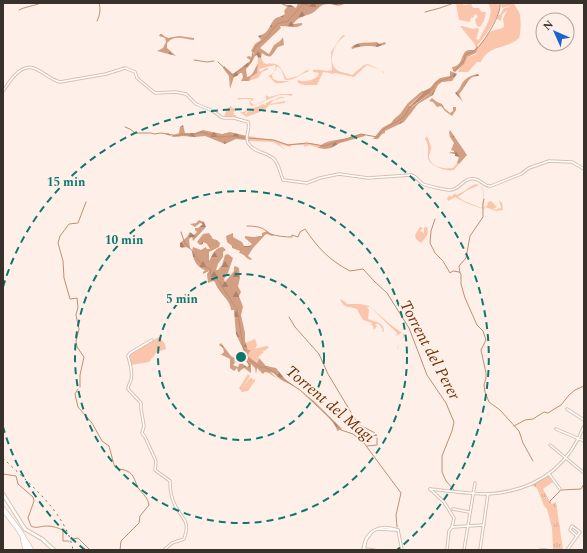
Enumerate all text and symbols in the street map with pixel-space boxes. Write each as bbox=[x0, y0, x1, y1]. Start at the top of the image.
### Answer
north arrow bbox=[535, 12, 575, 52]
text: N bbox=[539, 16, 557, 34]
text: 15 min bbox=[47, 173, 86, 192]
text: 10 min bbox=[105, 231, 144, 250]
text: 5 min bbox=[166, 290, 199, 309]
water label: Torrent del Perer bbox=[394, 296, 467, 405]
centre of rings bbox=[234, 350, 248, 364]
water label: Torrent del Magí bbox=[280, 359, 381, 449]

